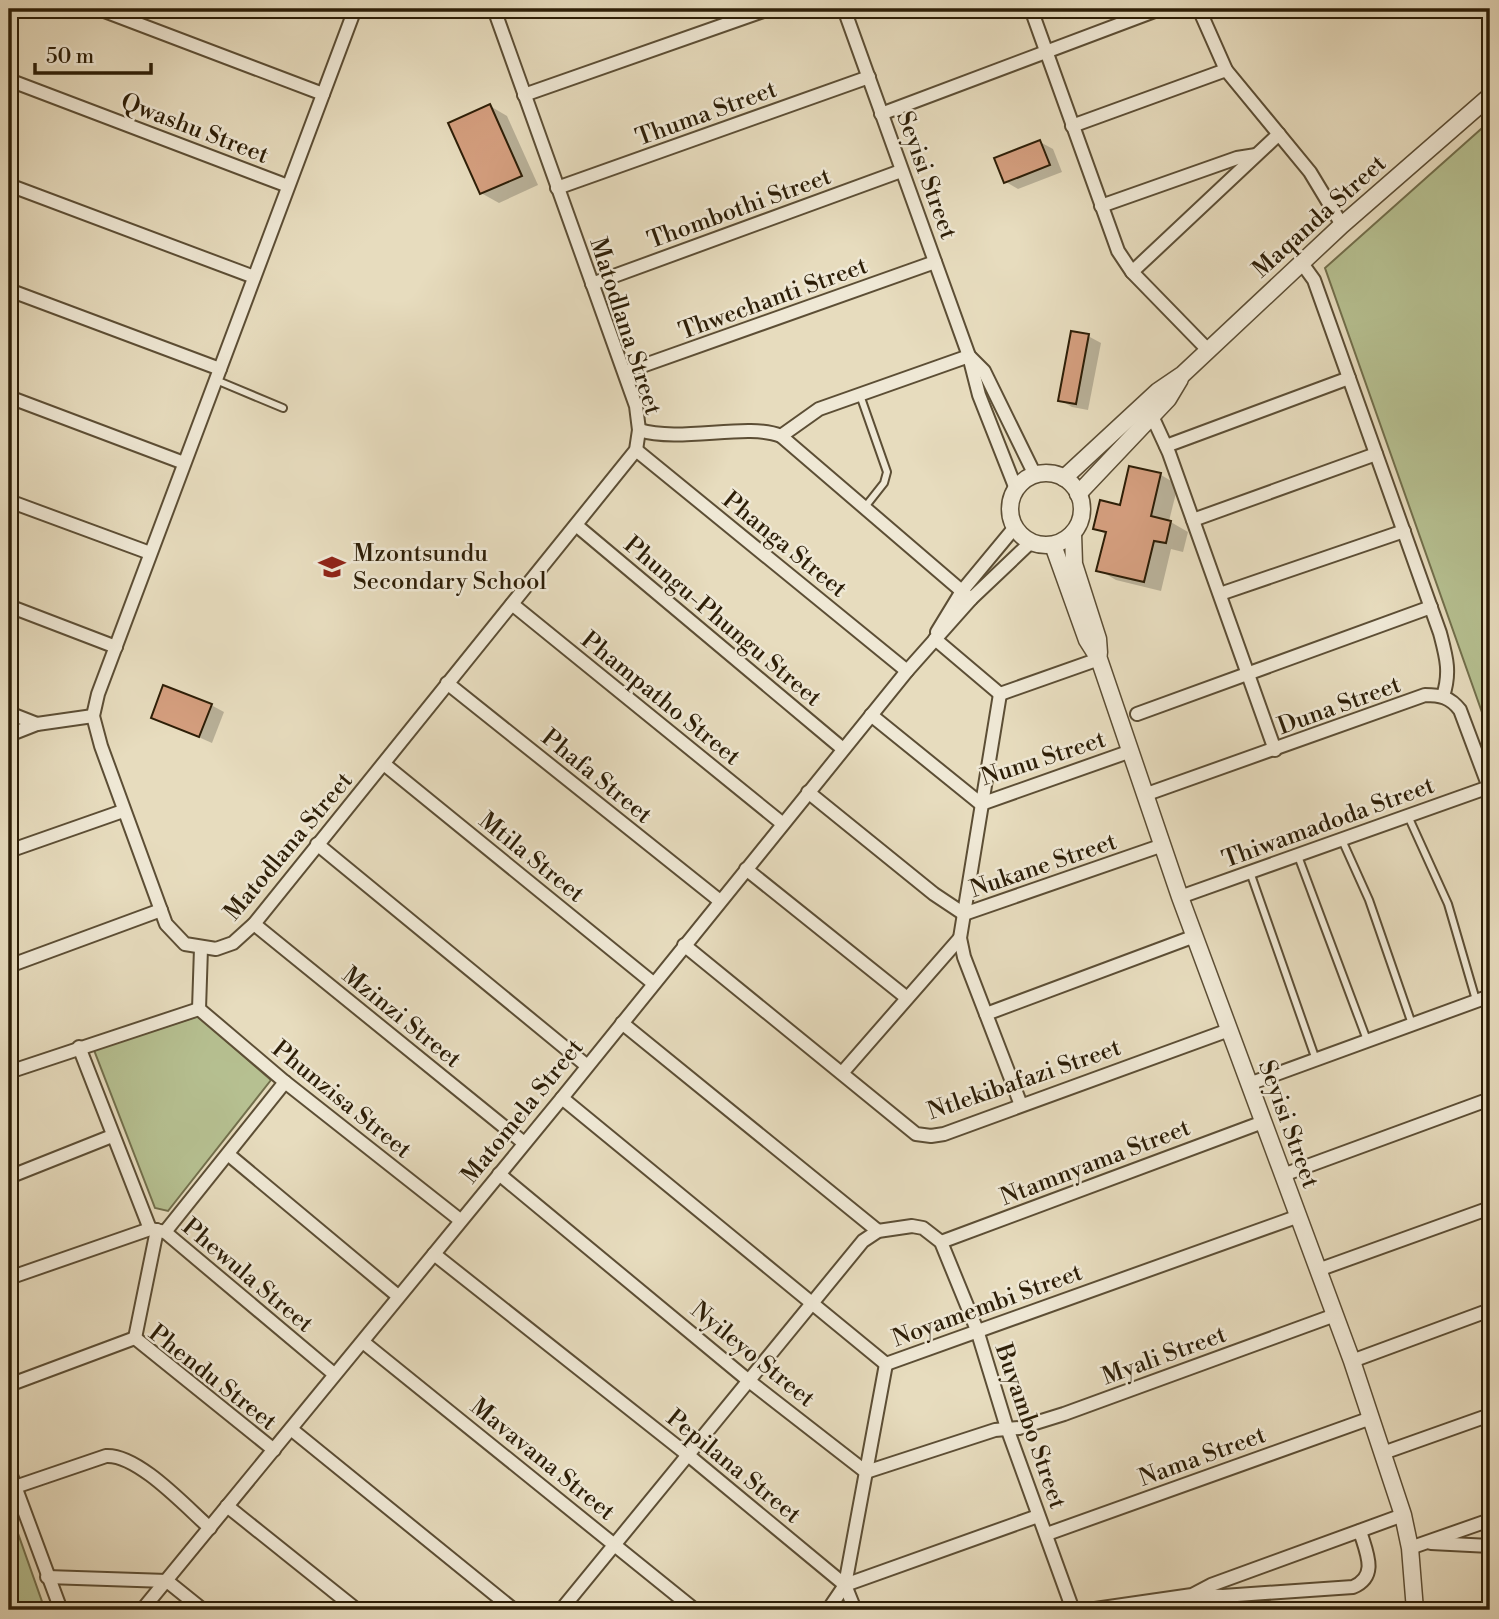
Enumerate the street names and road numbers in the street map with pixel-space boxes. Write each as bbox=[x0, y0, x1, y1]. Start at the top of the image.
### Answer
street label: Thuma Street bbox=[632, 74, 781, 153]
street label: Qwashu Street bbox=[116, 87, 273, 171]
street label: Seyisi Street bbox=[889, 107, 963, 244]
street label: Maqanda Street bbox=[1247, 149, 1393, 285]
street label: Thombothi Street bbox=[643, 162, 836, 256]
street label: Matodlana Street bbox=[582, 234, 668, 419]
street label: Thwechanti Street bbox=[675, 251, 872, 347]
street label: Phanga Street bbox=[716, 485, 853, 605]
street label: Phungu-Phungu Street bbox=[617, 530, 828, 714]
street label: Phampatho Street bbox=[575, 625, 747, 773]
street label: Duna Street bbox=[1274, 670, 1406, 742]
street label: Phafa Street bbox=[535, 723, 658, 831]
street label: Nunu Street bbox=[977, 725, 1110, 793]
street label: Matodlana Street bbox=[218, 766, 360, 927]
street label: Thiwamadoda Street bbox=[1218, 770, 1439, 875]
street label: Mtila Street bbox=[473, 806, 591, 910]
street label: Nukane Street bbox=[966, 827, 1121, 905]
street label: Mzinzi Street bbox=[336, 961, 467, 1075]
street label: Matomela Street bbox=[455, 1033, 591, 1190]
street label: Ntlekibafazi Street bbox=[924, 1033, 1125, 1127]
street label: Phunzisa Street bbox=[266, 1034, 418, 1166]
street label: Seyisi Street bbox=[1251, 1056, 1325, 1193]
street label: Ntamnyama Street bbox=[996, 1113, 1195, 1213]
street label: Phewula Street bbox=[176, 1212, 320, 1340]
street label: Noyamembi Street bbox=[888, 1257, 1087, 1354]
street label: Nyileyo Street bbox=[684, 1296, 821, 1414]
street label: Phendu Street bbox=[142, 1318, 283, 1438]
street label: Myali Street bbox=[1098, 1319, 1231, 1392]
street label: Buyambo Street bbox=[987, 1339, 1072, 1513]
street label: Mavavana Street bbox=[464, 1392, 621, 1528]
street label: Pepilana Street bbox=[660, 1403, 807, 1531]
street label: Nama Street bbox=[1135, 1420, 1270, 1494]

